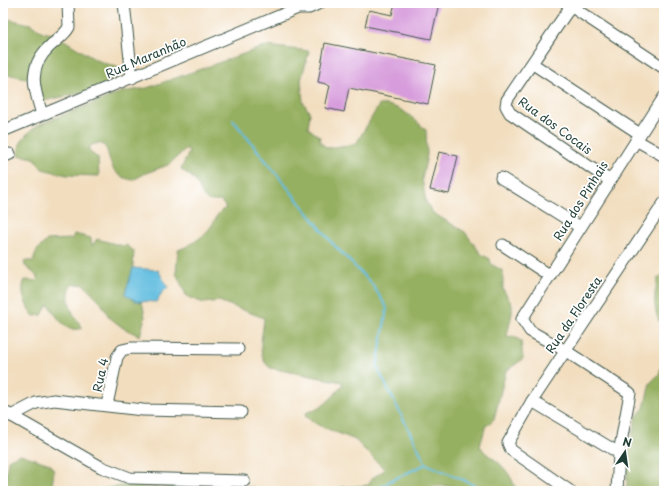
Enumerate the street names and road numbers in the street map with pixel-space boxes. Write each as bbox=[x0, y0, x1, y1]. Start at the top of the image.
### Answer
street label: Rua Maranhão bbox=[103, 32, 189, 82]
street label: Rua dos Cocais bbox=[515, 92, 597, 158]
street label: Rua dos Pinhais bbox=[548, 157, 612, 244]
street label: Rua da Floresta bbox=[541, 272, 606, 357]
street label: Rua 4 bbox=[88, 356, 112, 393]

